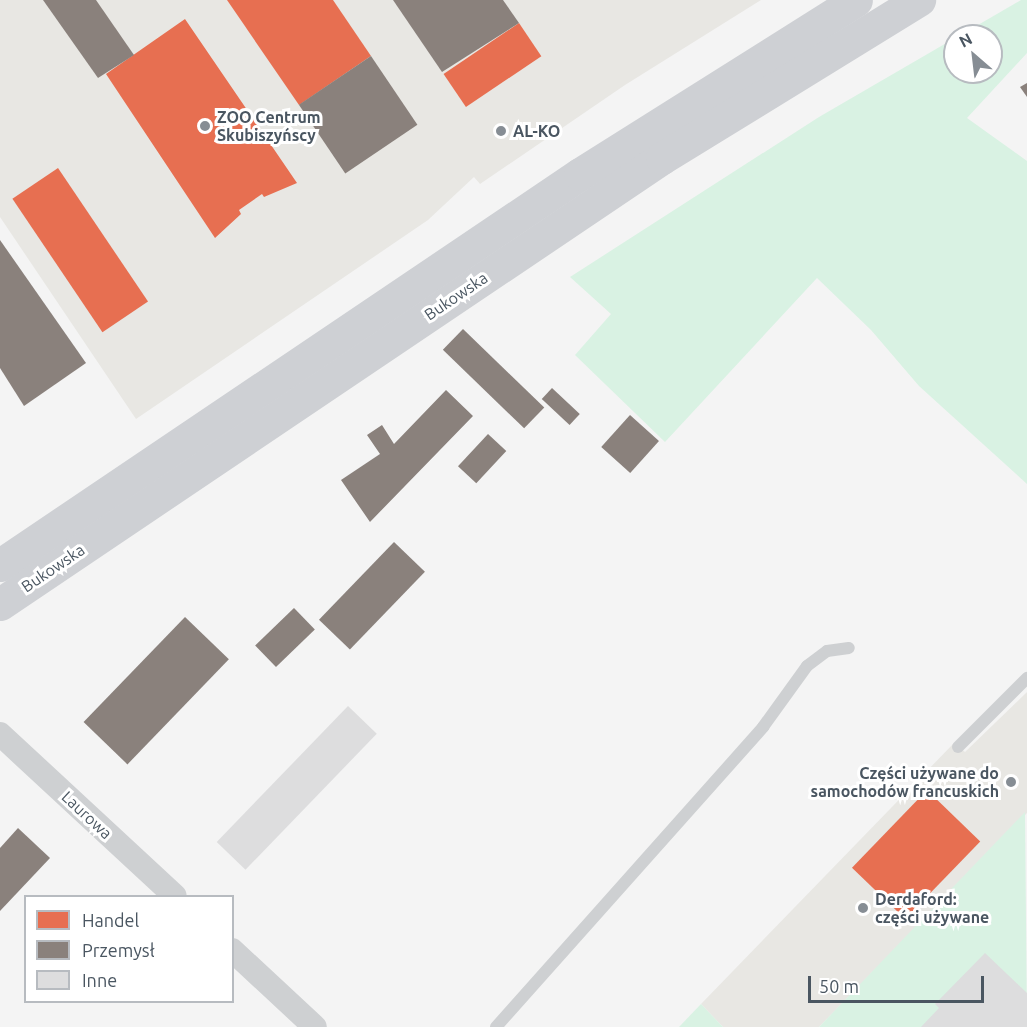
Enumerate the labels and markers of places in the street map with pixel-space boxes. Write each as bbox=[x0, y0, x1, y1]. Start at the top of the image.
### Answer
place label: ZOO Centrum Skubiszyńscy bbox=[217, 107, 321, 145]
marker: ZOO Centrum Skubiszyńscy bbox=[198, 119, 212, 133]
place label: AL-KO bbox=[513, 121, 560, 141]
marker: AL-KO bbox=[494, 124, 508, 138]
place label: Części używane do samochodów francuskich bbox=[811, 763, 999, 801]
marker: Części używane do samochodów francuskich bbox=[1004, 775, 1018, 789]
place label: Derdaford: części używane bbox=[875, 889, 989, 927]
marker: Derdaford: części używane bbox=[856, 901, 870, 915]

